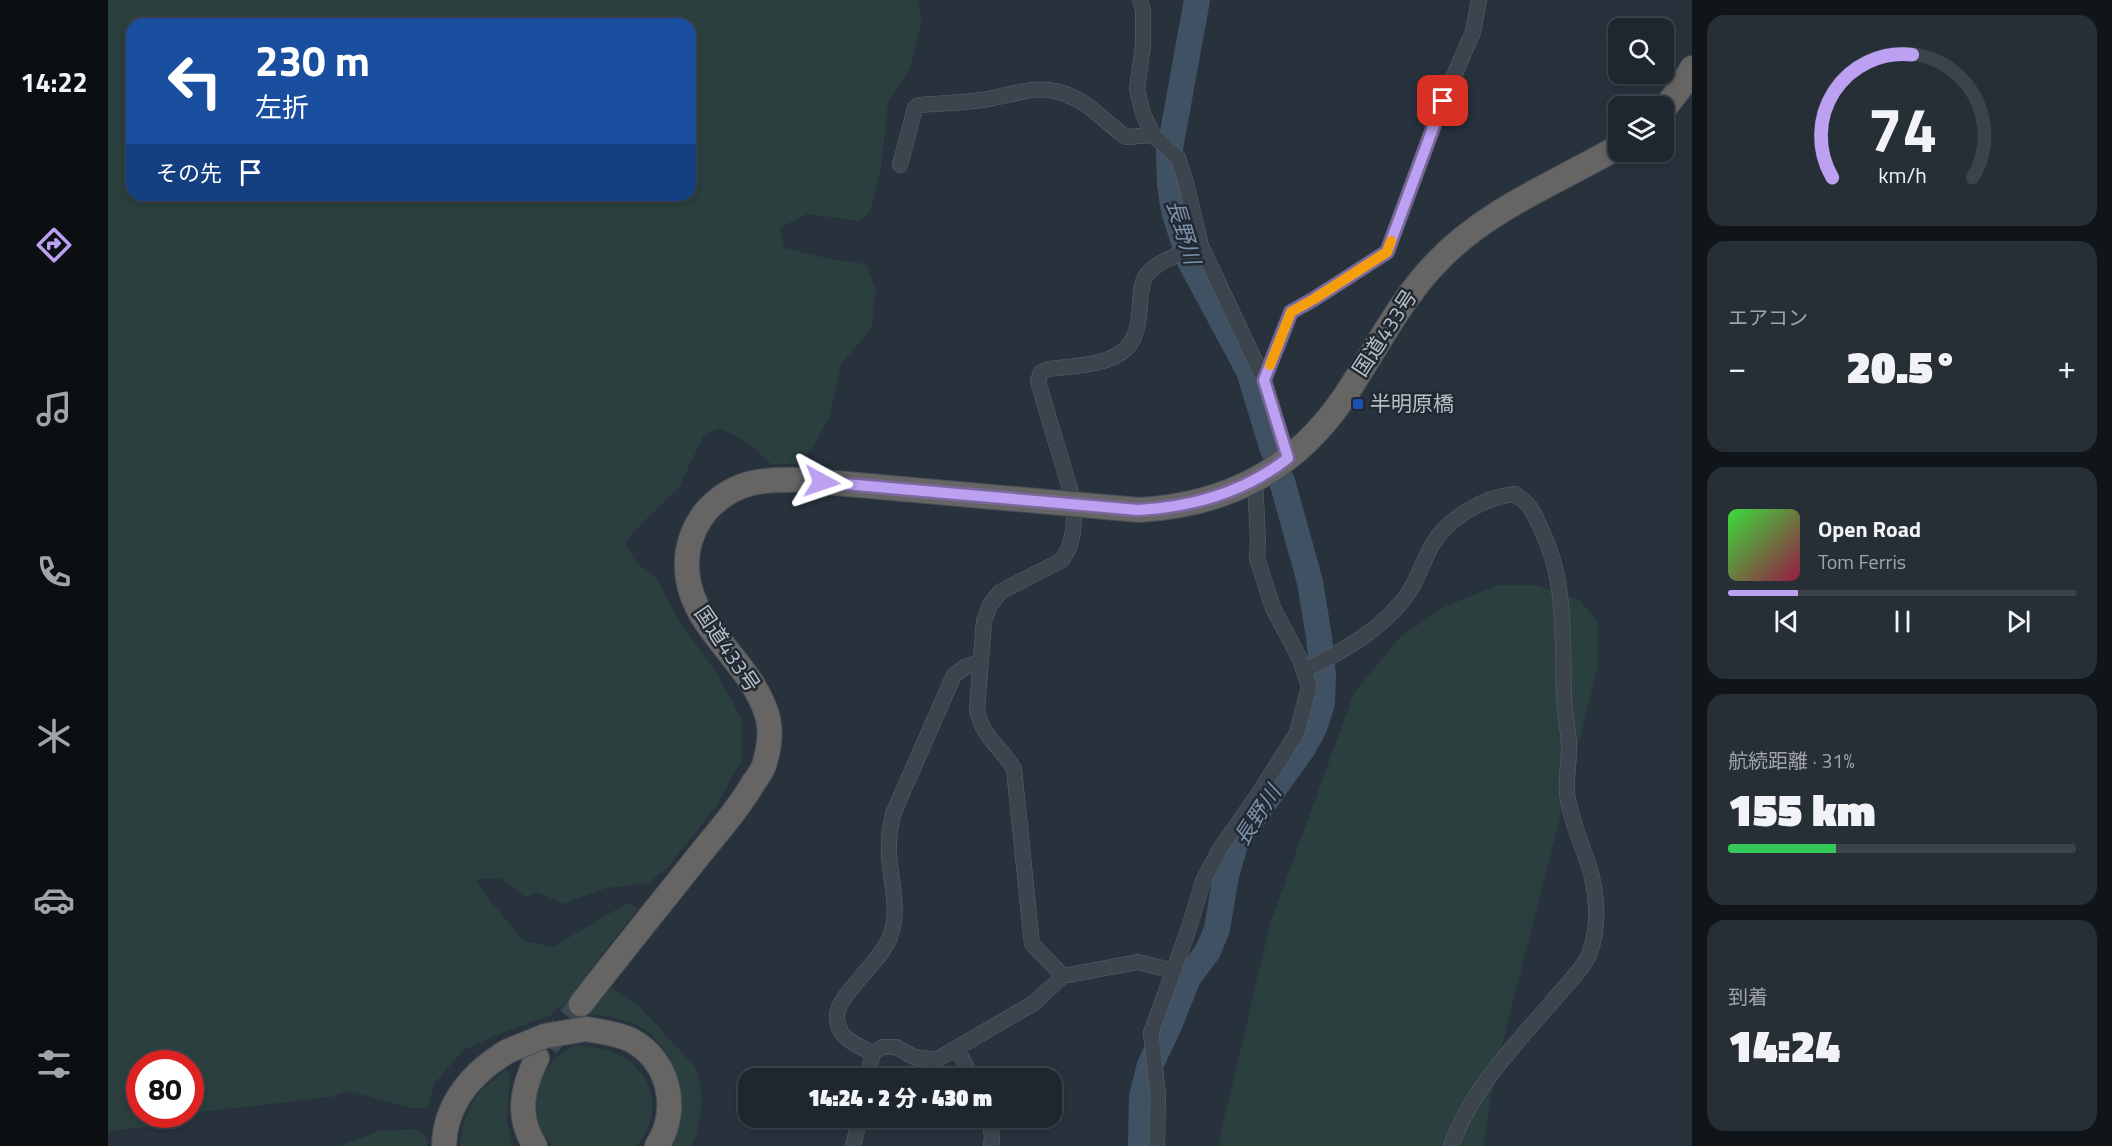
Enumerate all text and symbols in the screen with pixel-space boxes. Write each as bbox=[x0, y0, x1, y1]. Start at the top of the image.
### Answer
map controls bbox=[1608, 18, 1674, 162]
button: search bbox=[1608, 18, 1674, 84]
text: 230 m bbox=[255, 28, 370, 92]
icon: left bbox=[156, 42, 234, 120]
text: 14:22 bbox=[20, 61, 88, 102]
pin bbox=[1417, 75, 1468, 126]
text: 74 bbox=[1867, 81, 1937, 176]
icon: arrive bbox=[1426, 84, 1459, 117]
text: 左折 bbox=[255, 86, 309, 127]
button: layers bbox=[1608, 96, 1674, 162]
text: その先 bbox=[156, 156, 222, 190]
icon: arrive bbox=[234, 156, 267, 189]
text: km/h bbox=[1878, 159, 1926, 191]
water label: 長野川 bbox=[1158, 195, 1210, 270]
icon: directions bbox=[33, 224, 75, 266]
street label: 国道433号 bbox=[1344, 283, 1424, 382]
text: エアコン bbox=[1728, 302, 1808, 333]
text: 20.5° bbox=[1846, 332, 1958, 400]
text: − bbox=[1728, 342, 1746, 392]
text: + bbox=[2058, 342, 2076, 392]
place label: 半明原橋 bbox=[1370, 387, 1454, 419]
icon: music bbox=[33, 388, 75, 430]
marker: 半明原橋 bbox=[1351, 397, 1365, 411]
position arrow bbox=[790, 450, 854, 514]
text: Open Road bbox=[1818, 512, 1921, 546]
text: Tom Ferris bbox=[1818, 546, 1906, 577]
icon: phone bbox=[33, 551, 75, 593]
street label: 国道433号 bbox=[687, 599, 769, 698]
icon: previous bbox=[1770, 605, 1803, 638]
icon: pause bbox=[1886, 605, 1919, 638]
icon: next bbox=[2002, 605, 2035, 638]
icon: climate bbox=[33, 715, 75, 757]
text: 航続距離 · 31% bbox=[1728, 745, 1855, 776]
text: 155 km bbox=[1728, 775, 1876, 843]
water label: 長野川 bbox=[1225, 776, 1290, 852]
icon: car bbox=[33, 879, 75, 921]
text: 到着 bbox=[1728, 981, 1768, 1012]
text: 14:24 bbox=[1728, 1011, 1840, 1079]
icon: filters bbox=[33, 1043, 75, 1085]
speed limit sign: 80 bbox=[126, 1050, 204, 1128]
text: 14:24 · 2 分 · 430 m bbox=[808, 1081, 992, 1115]

